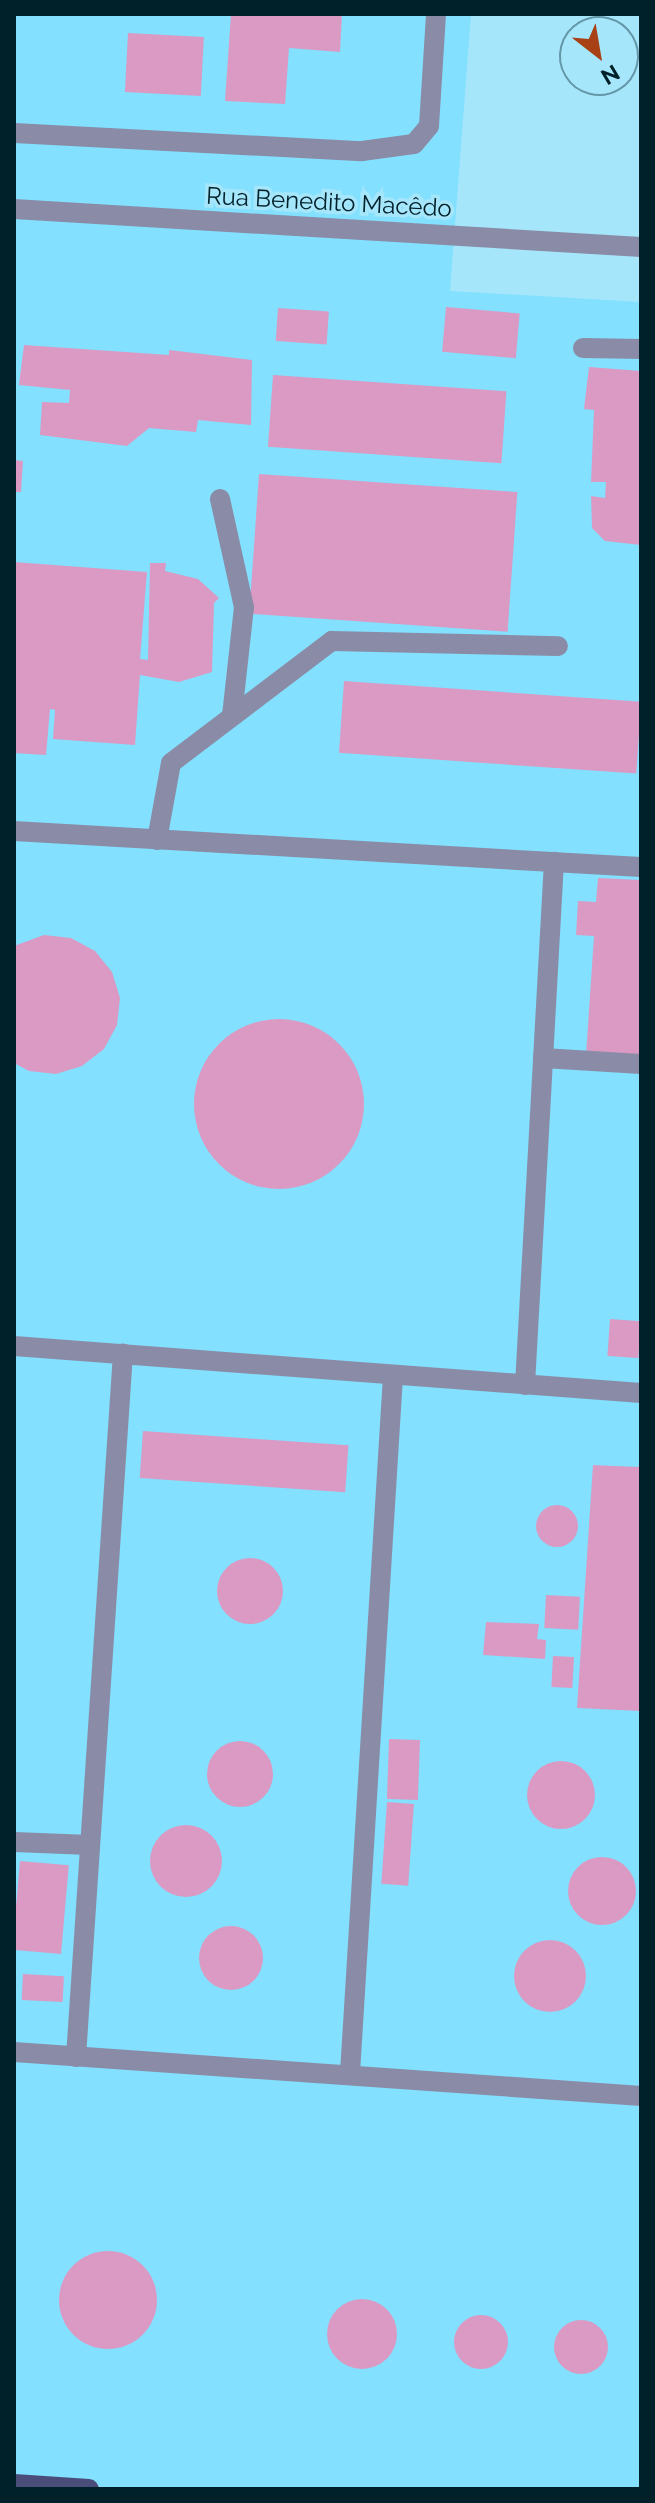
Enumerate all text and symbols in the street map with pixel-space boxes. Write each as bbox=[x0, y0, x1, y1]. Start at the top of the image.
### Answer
north arrow bbox=[559, 16, 639, 96]
text: N bbox=[596, 59, 624, 90]
street label: Rua Benedito Macêdo bbox=[205, 181, 453, 223]

